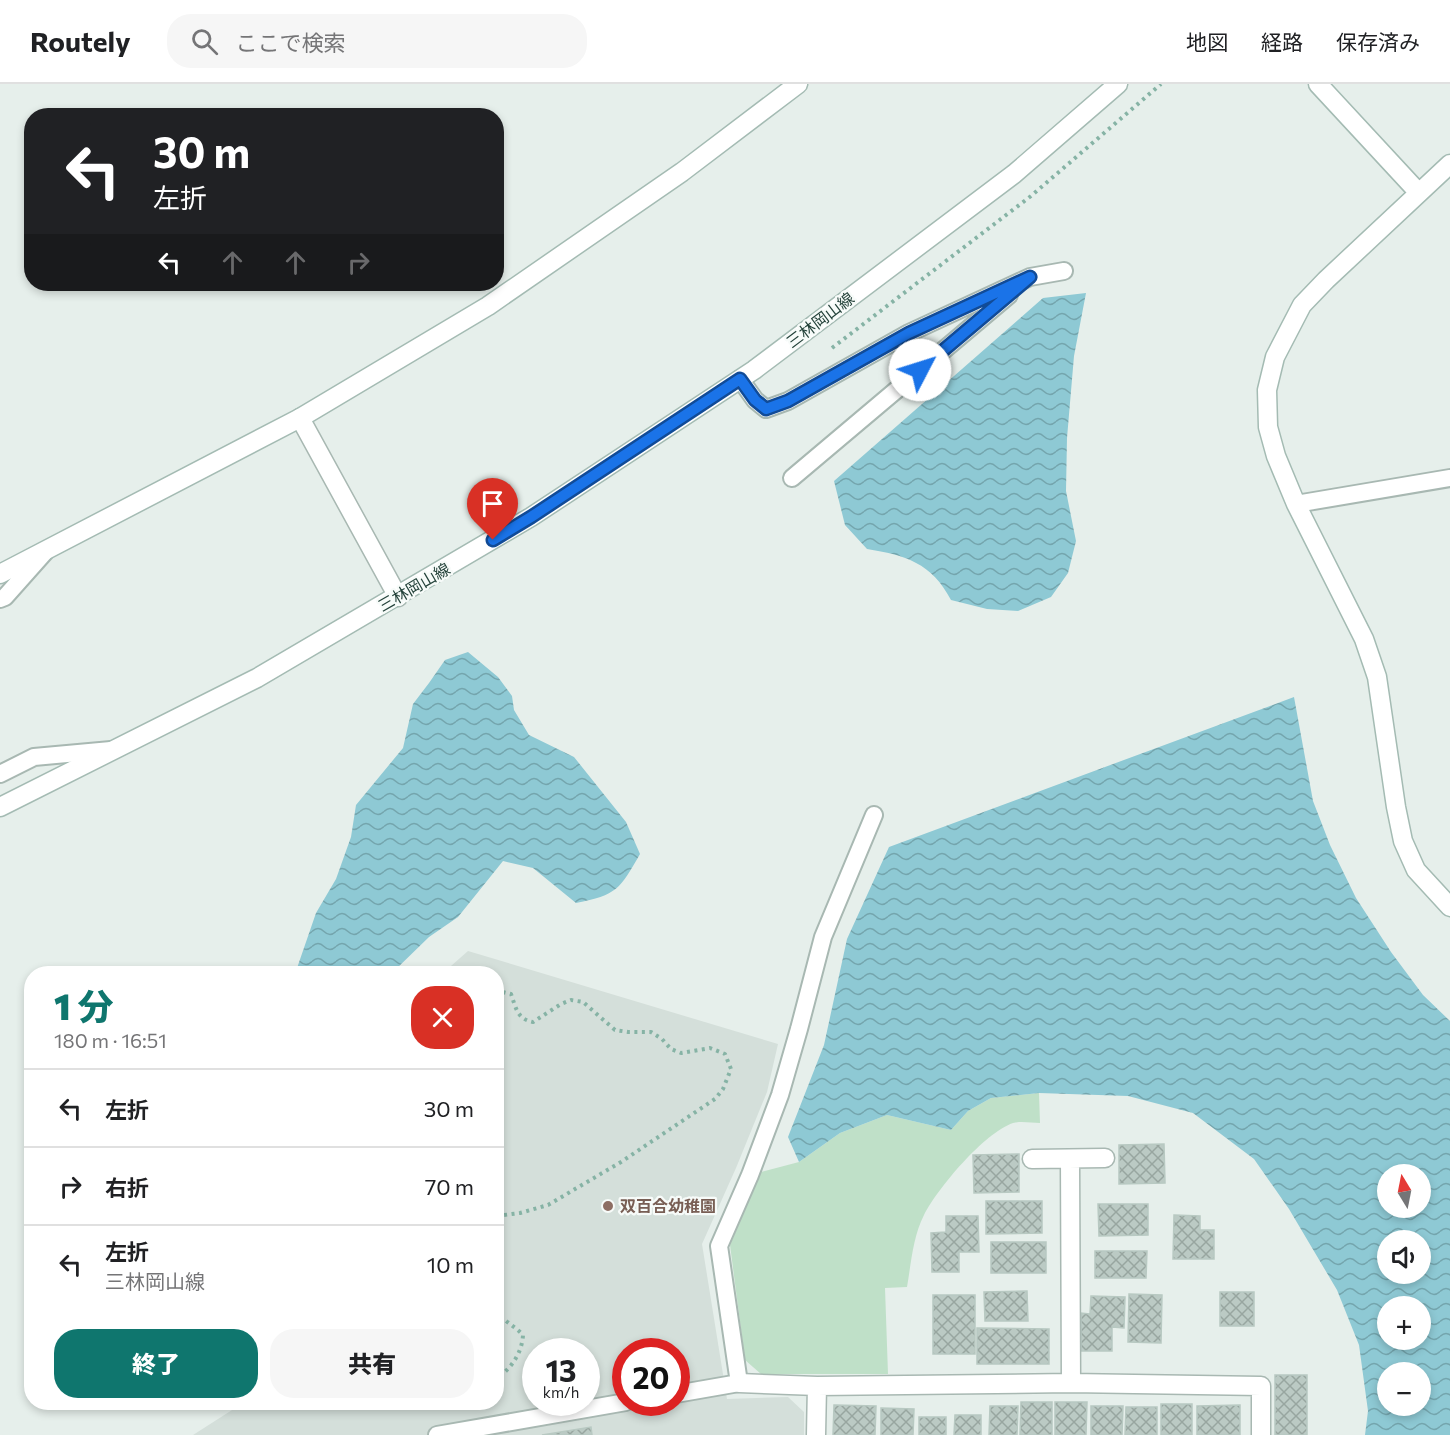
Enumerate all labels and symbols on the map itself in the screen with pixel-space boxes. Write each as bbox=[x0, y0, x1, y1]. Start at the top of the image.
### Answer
street label: 三林岡山線 bbox=[782, 288, 857, 351]
position arrow bbox=[888, 338, 952, 402]
pin bbox=[467, 478, 518, 540]
street label: 三林岡山線 bbox=[374, 558, 453, 615]
north arrow bbox=[1377, 1164, 1431, 1218]
place label: 双百合幼稚園 bbox=[620, 1196, 716, 1215]
marker: 双百合幼稚園 bbox=[601, 1199, 615, 1213]
speed limit sign: 20 bbox=[612, 1338, 690, 1416]

